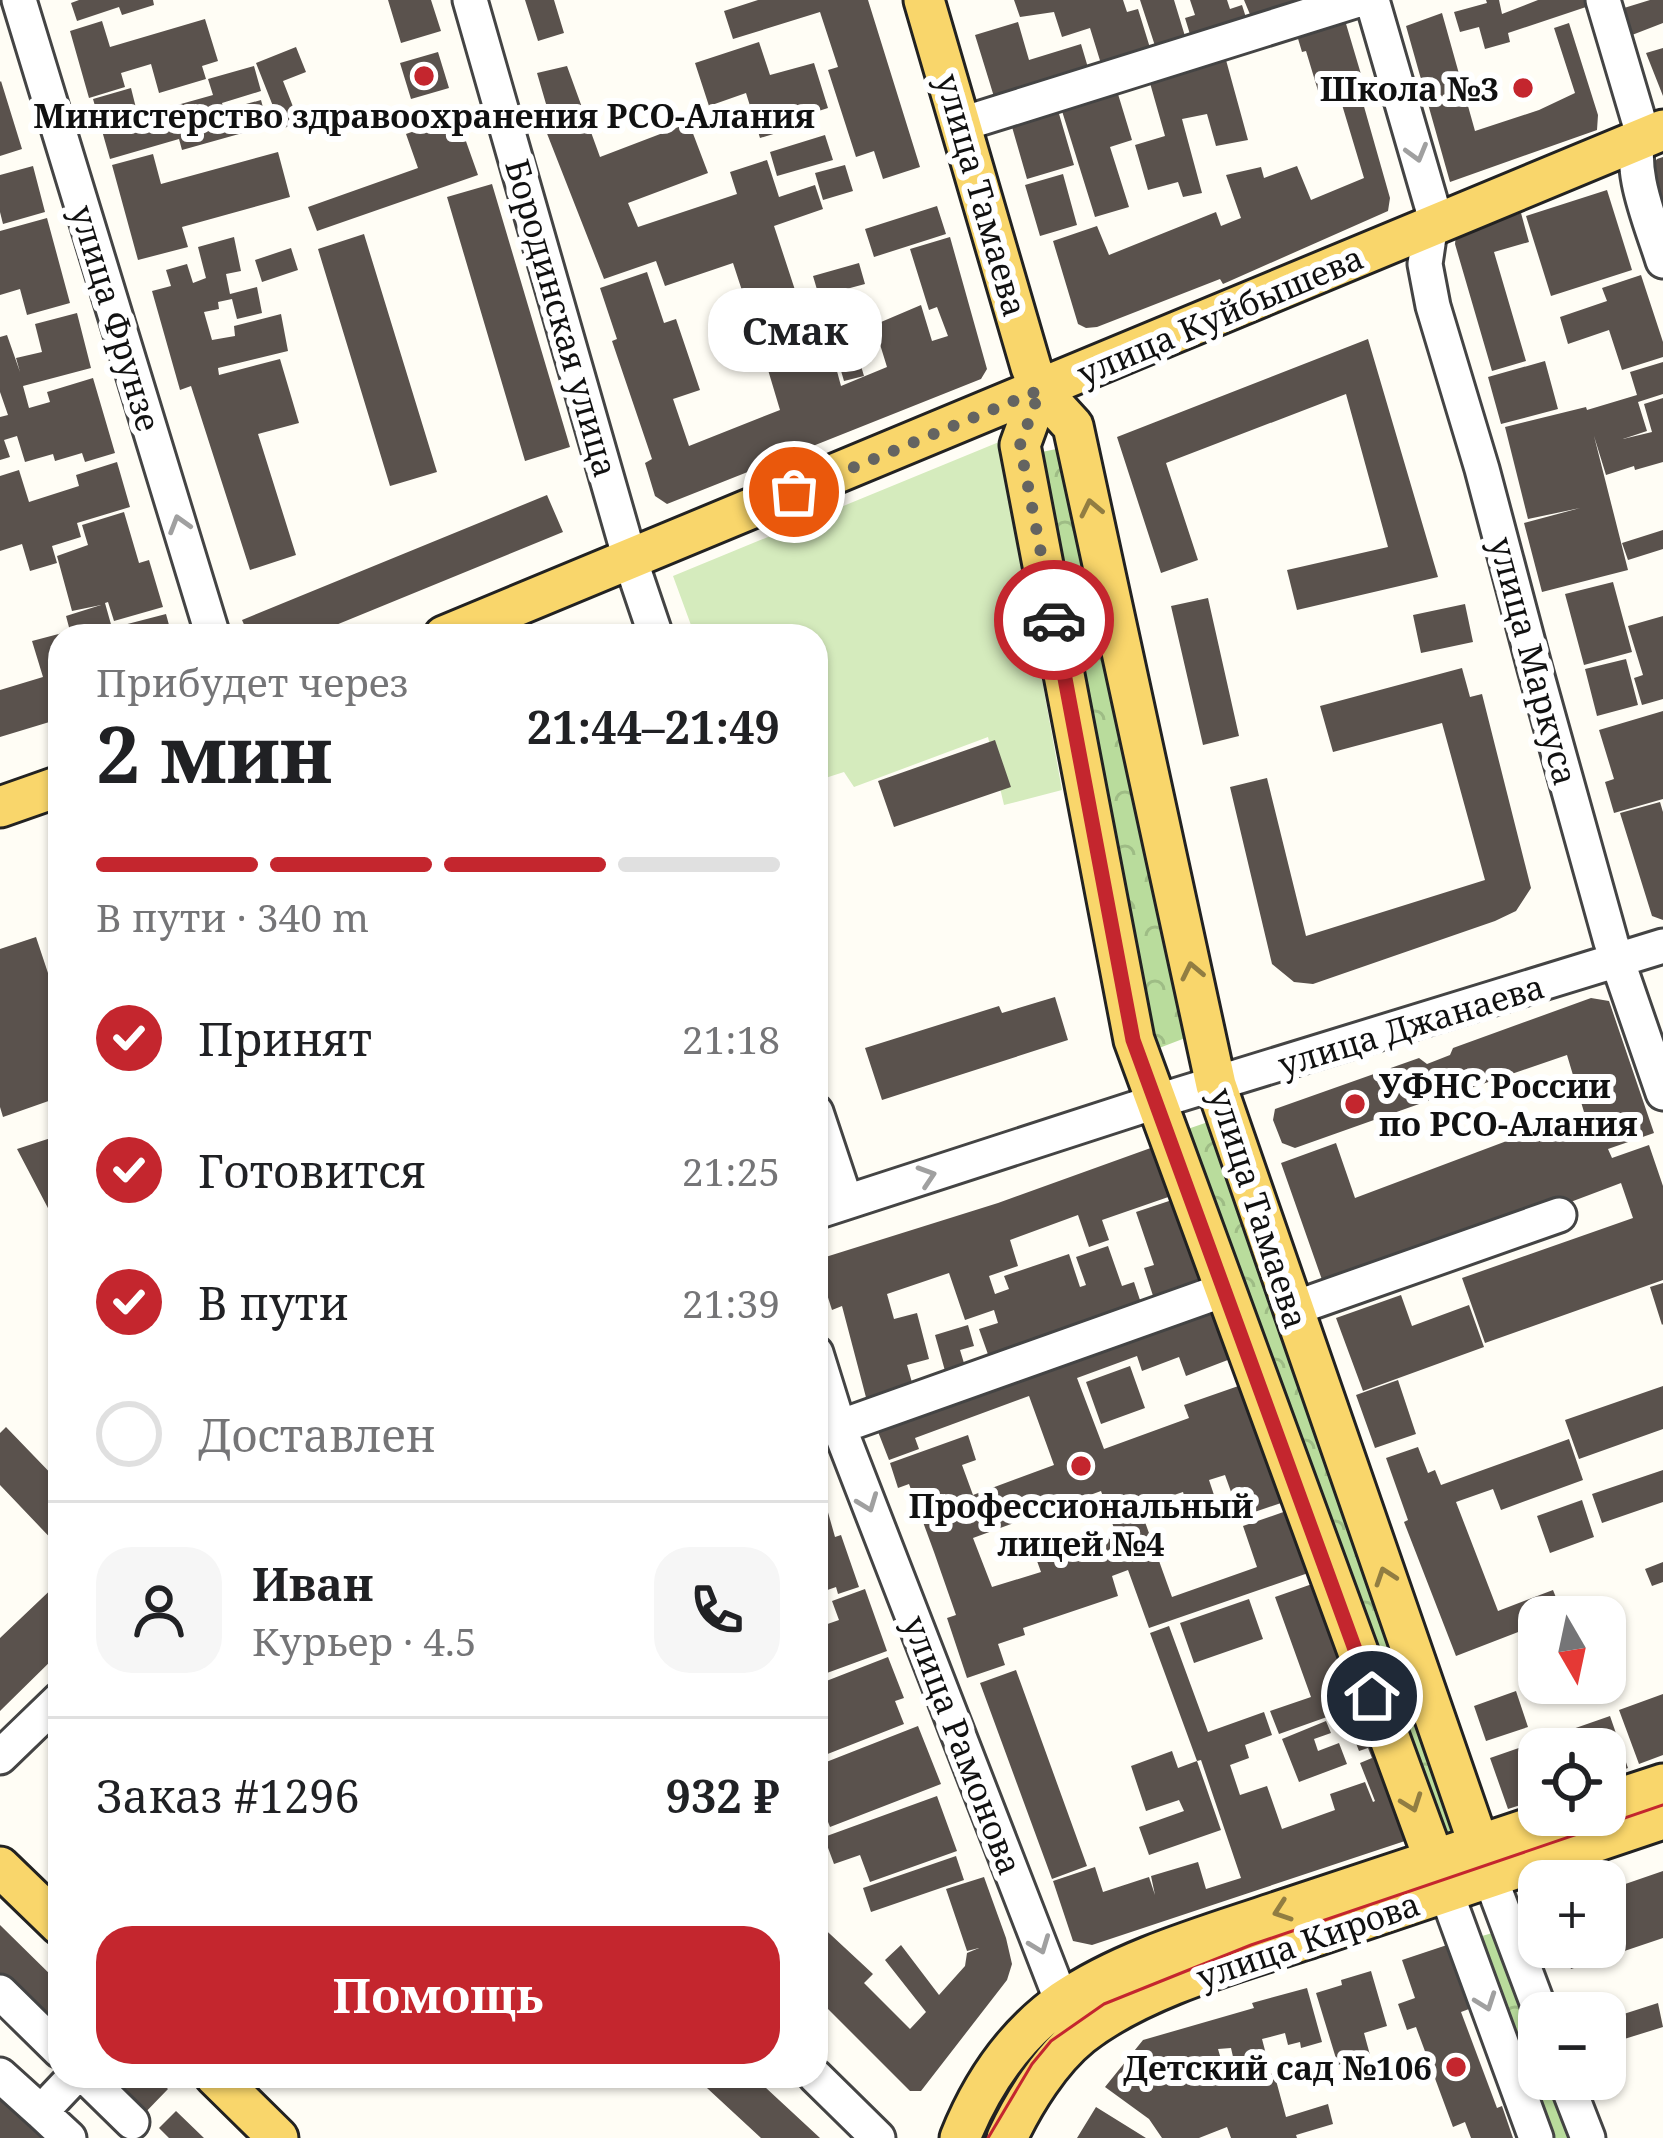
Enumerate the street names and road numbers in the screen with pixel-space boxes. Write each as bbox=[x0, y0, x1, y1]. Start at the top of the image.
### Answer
street label: улица Тамаева bbox=[926, 68, 1038, 322]
street label: Бородинская улица bbox=[495, 154, 629, 482]
street label: улица Фрунзе bbox=[60, 199, 172, 437]
street label: улица Куйбышева bbox=[1070, 234, 1370, 396]
street label: улица Маркуса bbox=[1479, 532, 1589, 790]
street label: улица Джанаева bbox=[1273, 963, 1549, 1087]
street label: улица Тамаева bbox=[1199, 1082, 1319, 1334]
street label: улица Рамонова bbox=[893, 1609, 1033, 1881]
street label: улица Кирова bbox=[1190, 1881, 1426, 1999]

